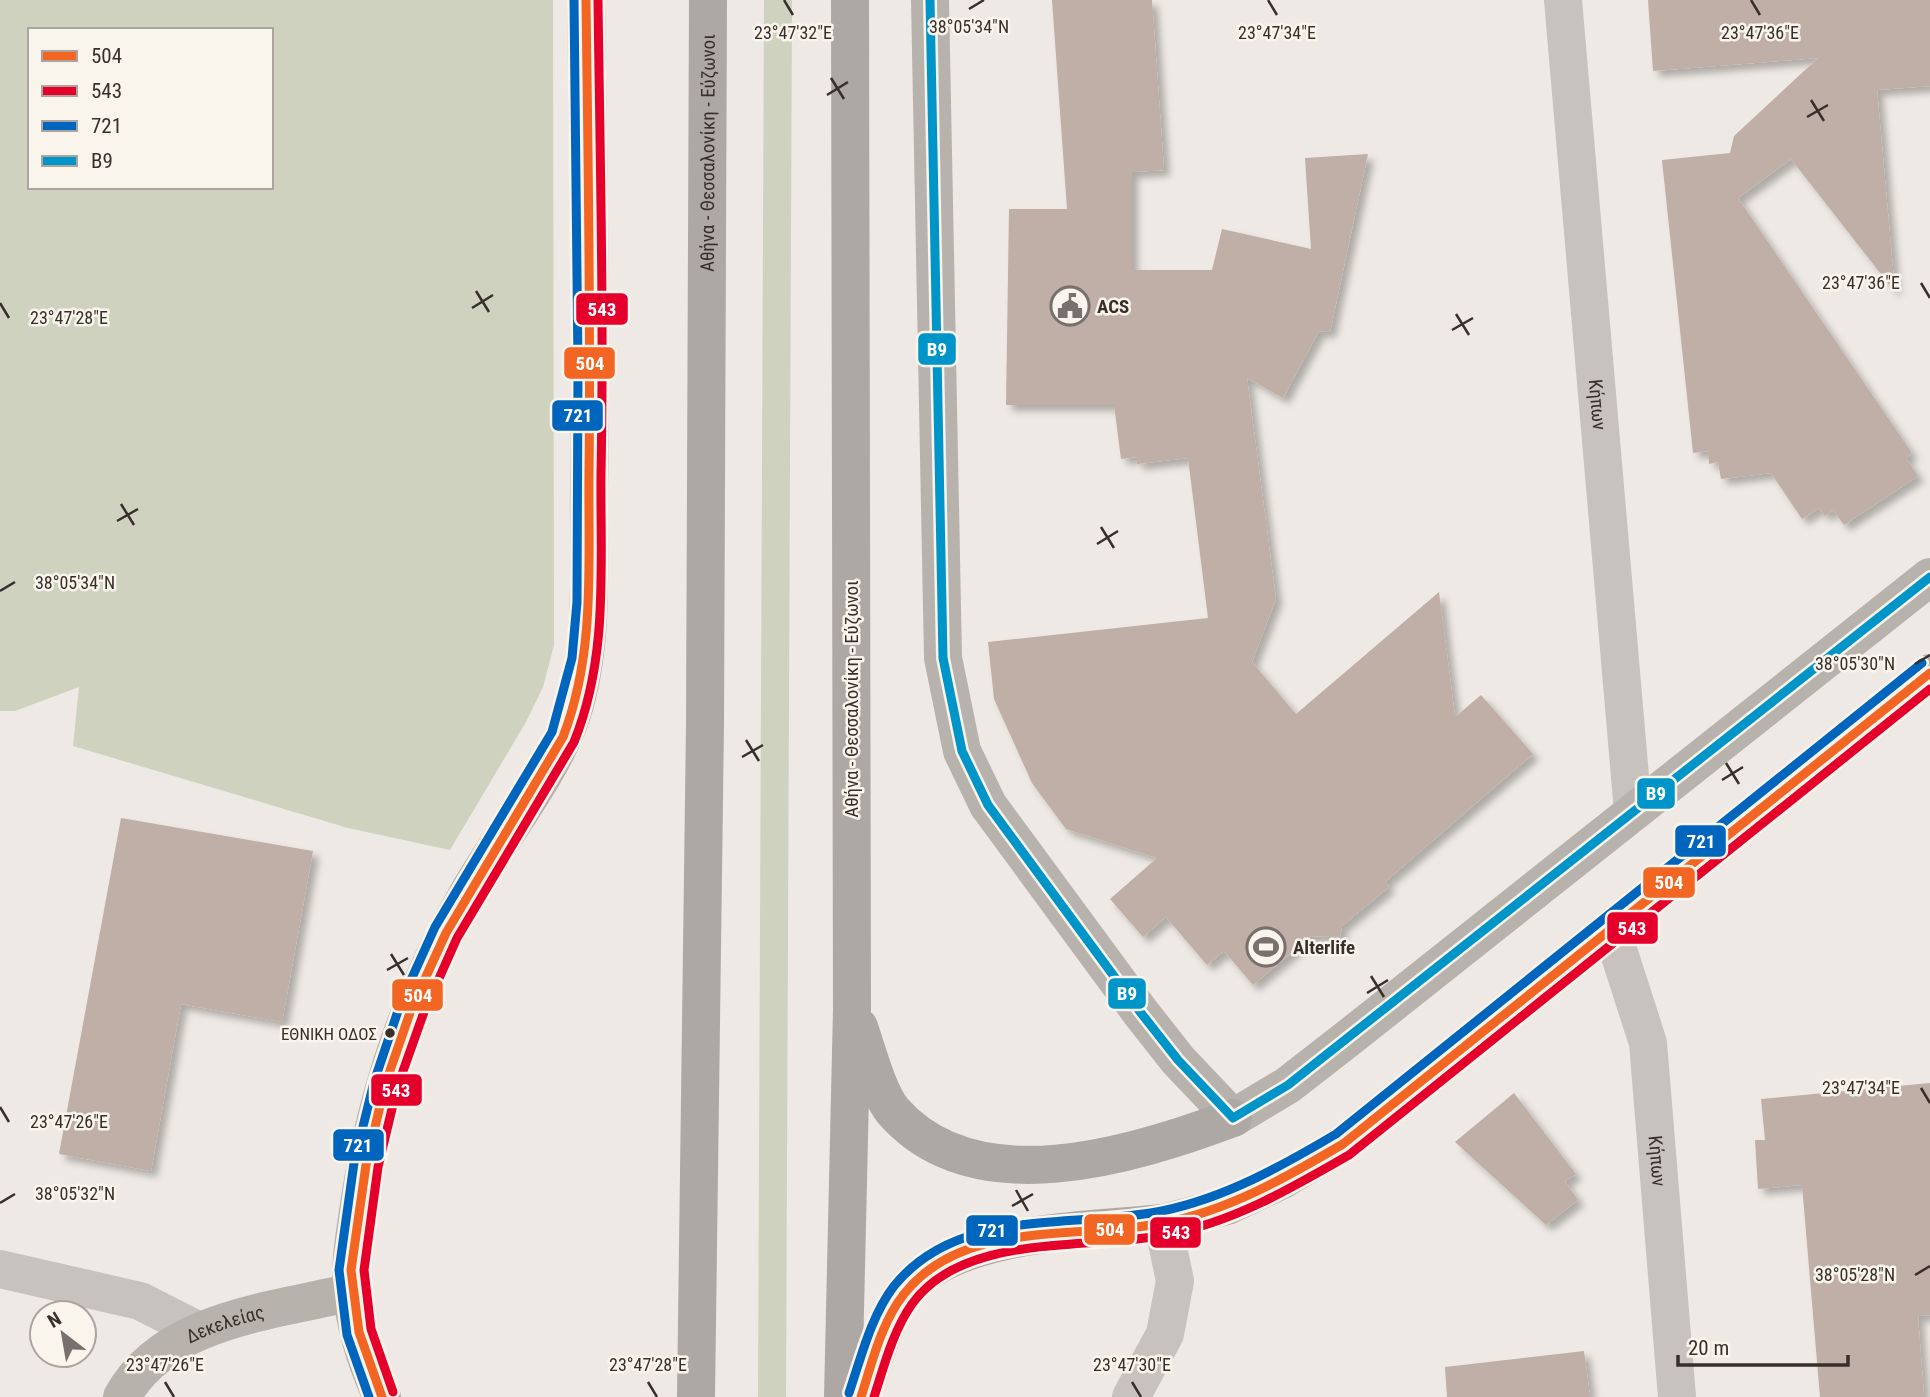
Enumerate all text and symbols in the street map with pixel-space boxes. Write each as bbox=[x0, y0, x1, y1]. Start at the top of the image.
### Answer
text: 38°05'34"N bbox=[929, 16, 1009, 37]
text: 23°47'32"E bbox=[754, 22, 832, 43]
text: 23°47'34"E bbox=[1238, 22, 1316, 43]
text: 23°47'36"E bbox=[1721, 22, 1799, 43]
legend bbox=[28, 28, 273, 189]
street label: Αθήνα - Θεσσαλονίκη - Εύζωνοι bbox=[696, 34, 720, 272]
text: 504 bbox=[91, 44, 122, 68]
text: 543 bbox=[91, 79, 122, 103]
text: 721 bbox=[91, 114, 122, 138]
text: Β9 bbox=[91, 149, 113, 173]
text: 23°47'36"E bbox=[1822, 272, 1900, 293]
public building icon: ACS bbox=[1049, 285, 1091, 327]
line badge: 543 bbox=[575, 292, 629, 326]
place label: ACS bbox=[1097, 295, 1129, 318]
text: 543 bbox=[588, 298, 616, 321]
text: 23°47'28"E bbox=[30, 307, 108, 328]
line badge: Β9 bbox=[917, 332, 957, 366]
text: Β9 bbox=[927, 338, 947, 361]
line badge: 504 bbox=[563, 346, 616, 380]
text: 504 bbox=[576, 352, 604, 375]
street label: Κήπων bbox=[1584, 378, 1611, 431]
line badge: 721 bbox=[551, 399, 604, 432]
text: 721 bbox=[564, 404, 592, 427]
text: 38°05'34"N bbox=[35, 572, 115, 593]
street label: Αθήνα - Θεσσαλονίκη - Εύζωνοι bbox=[840, 580, 863, 818]
text: 38°05'30"N bbox=[1815, 653, 1895, 674]
line badge: Β9 bbox=[1636, 777, 1676, 810]
text: Β9 bbox=[1646, 782, 1666, 805]
line badge: 721 bbox=[1674, 824, 1727, 858]
text: 721 bbox=[1687, 830, 1715, 853]
line badge: 504 bbox=[1642, 866, 1696, 899]
text: 504 bbox=[1655, 871, 1683, 894]
line badge: 543 bbox=[1606, 911, 1659, 945]
text: 543 bbox=[1618, 917, 1646, 940]
sports icon: Alterlife bbox=[1245, 926, 1287, 968]
place label: Alterlife bbox=[1293, 936, 1355, 959]
line badge: Β9 bbox=[1107, 977, 1147, 1010]
line badge: 504 bbox=[391, 978, 444, 1012]
text: Β9 bbox=[1117, 982, 1137, 1005]
text: 504 bbox=[404, 984, 432, 1007]
place label: ΕΘΝΙΚΗ ΟΔΟΣ bbox=[281, 1024, 377, 1044]
marker: ΕΘΝΙΚΗ ΟΔΟΣ bbox=[383, 1026, 397, 1040]
line badge: 543 bbox=[370, 1073, 423, 1107]
text: 23°47'34"E bbox=[1822, 1077, 1900, 1098]
text: 543 bbox=[382, 1079, 410, 1102]
text: 23°47'26"E bbox=[30, 1111, 108, 1132]
line badge: 721 bbox=[332, 1128, 385, 1162]
text: 721 bbox=[344, 1134, 372, 1157]
street label: Κήπων bbox=[1644, 1135, 1671, 1187]
text: 38°05'32"N bbox=[35, 1183, 115, 1204]
line badge: 504 bbox=[1083, 1213, 1136, 1246]
line badge: 721 bbox=[965, 1214, 1019, 1247]
line badge: 543 bbox=[1149, 1216, 1202, 1249]
text: 504 bbox=[1096, 1218, 1124, 1241]
text: 721 bbox=[978, 1219, 1006, 1242]
text: 543 bbox=[1162, 1221, 1190, 1244]
text: 38°05'28"N bbox=[1815, 1264, 1895, 1285]
north arrow bbox=[28, 1299, 98, 1369]
street label: Δεκελείας bbox=[182, 1300, 266, 1348]
text: N bbox=[44, 1307, 65, 1333]
scale bar bbox=[1678, 1324, 1848, 1368]
text: 20 m bbox=[1688, 1336, 1729, 1360]
text: 23°47'26"E bbox=[126, 1354, 204, 1375]
text: 23°47'28"E bbox=[609, 1354, 687, 1375]
text: 23°47'30"E bbox=[1093, 1354, 1171, 1375]

